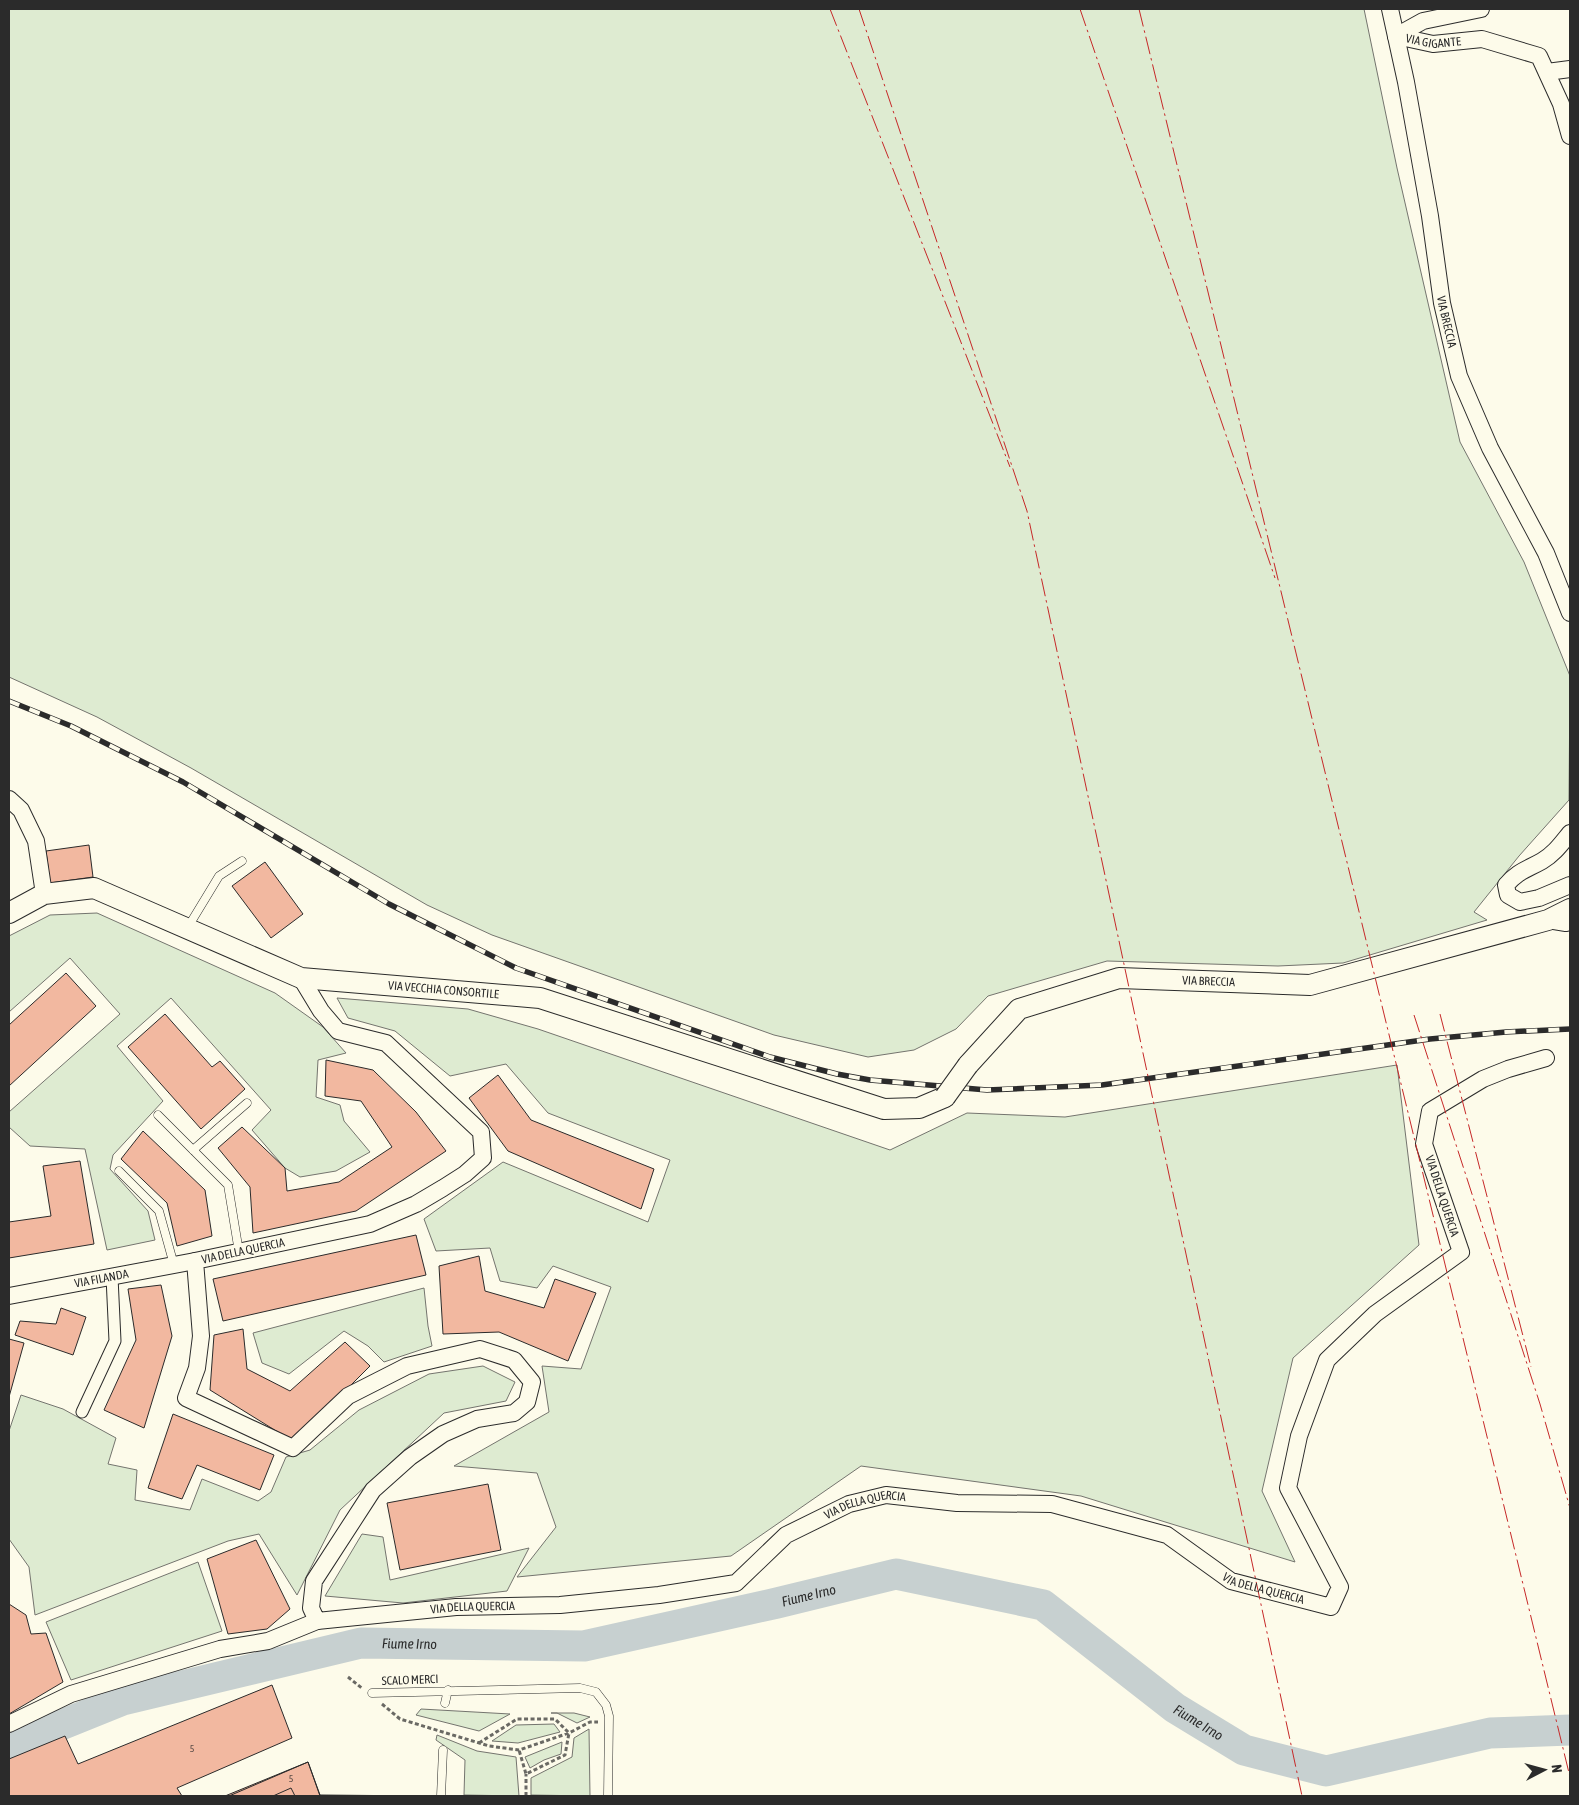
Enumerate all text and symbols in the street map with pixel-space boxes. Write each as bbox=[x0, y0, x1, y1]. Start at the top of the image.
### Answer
street label: VIA GIGANTE bbox=[1404, 31, 1462, 51]
street label: VIA BRECCIA bbox=[1434, 295, 1459, 349]
street label: VIA BRECCIA bbox=[1182, 973, 1235, 989]
street label: VIA VECCHIA CONSORTILE bbox=[388, 978, 500, 1002]
street label: VIA DELLA QUERCIA bbox=[1422, 1154, 1462, 1238]
street label: VIA DELLA QUERCIA bbox=[200, 1235, 286, 1267]
street label: VIA FILANDA bbox=[73, 1267, 130, 1291]
street label: VIA DELLA QUERCIA bbox=[822, 1488, 907, 1522]
street label: VIA DELLA QUERCIA bbox=[1219, 1570, 1306, 1607]
water label: Fiume Irno bbox=[780, 1581, 838, 1610]
street label: VIA DELLA QUERCIA bbox=[430, 1599, 515, 1617]
water label: Fiume Irno bbox=[382, 1635, 437, 1652]
street label: SCALO MERCI bbox=[381, 1672, 439, 1688]
water label: Fiume Irno bbox=[1171, 1701, 1226, 1744]
house number: 5 bbox=[190, 1743, 195, 1754]
north arrow bbox=[1519, 1745, 1569, 1795]
text: N bbox=[1549, 1764, 1565, 1774]
house number: 5 bbox=[289, 1773, 294, 1784]

